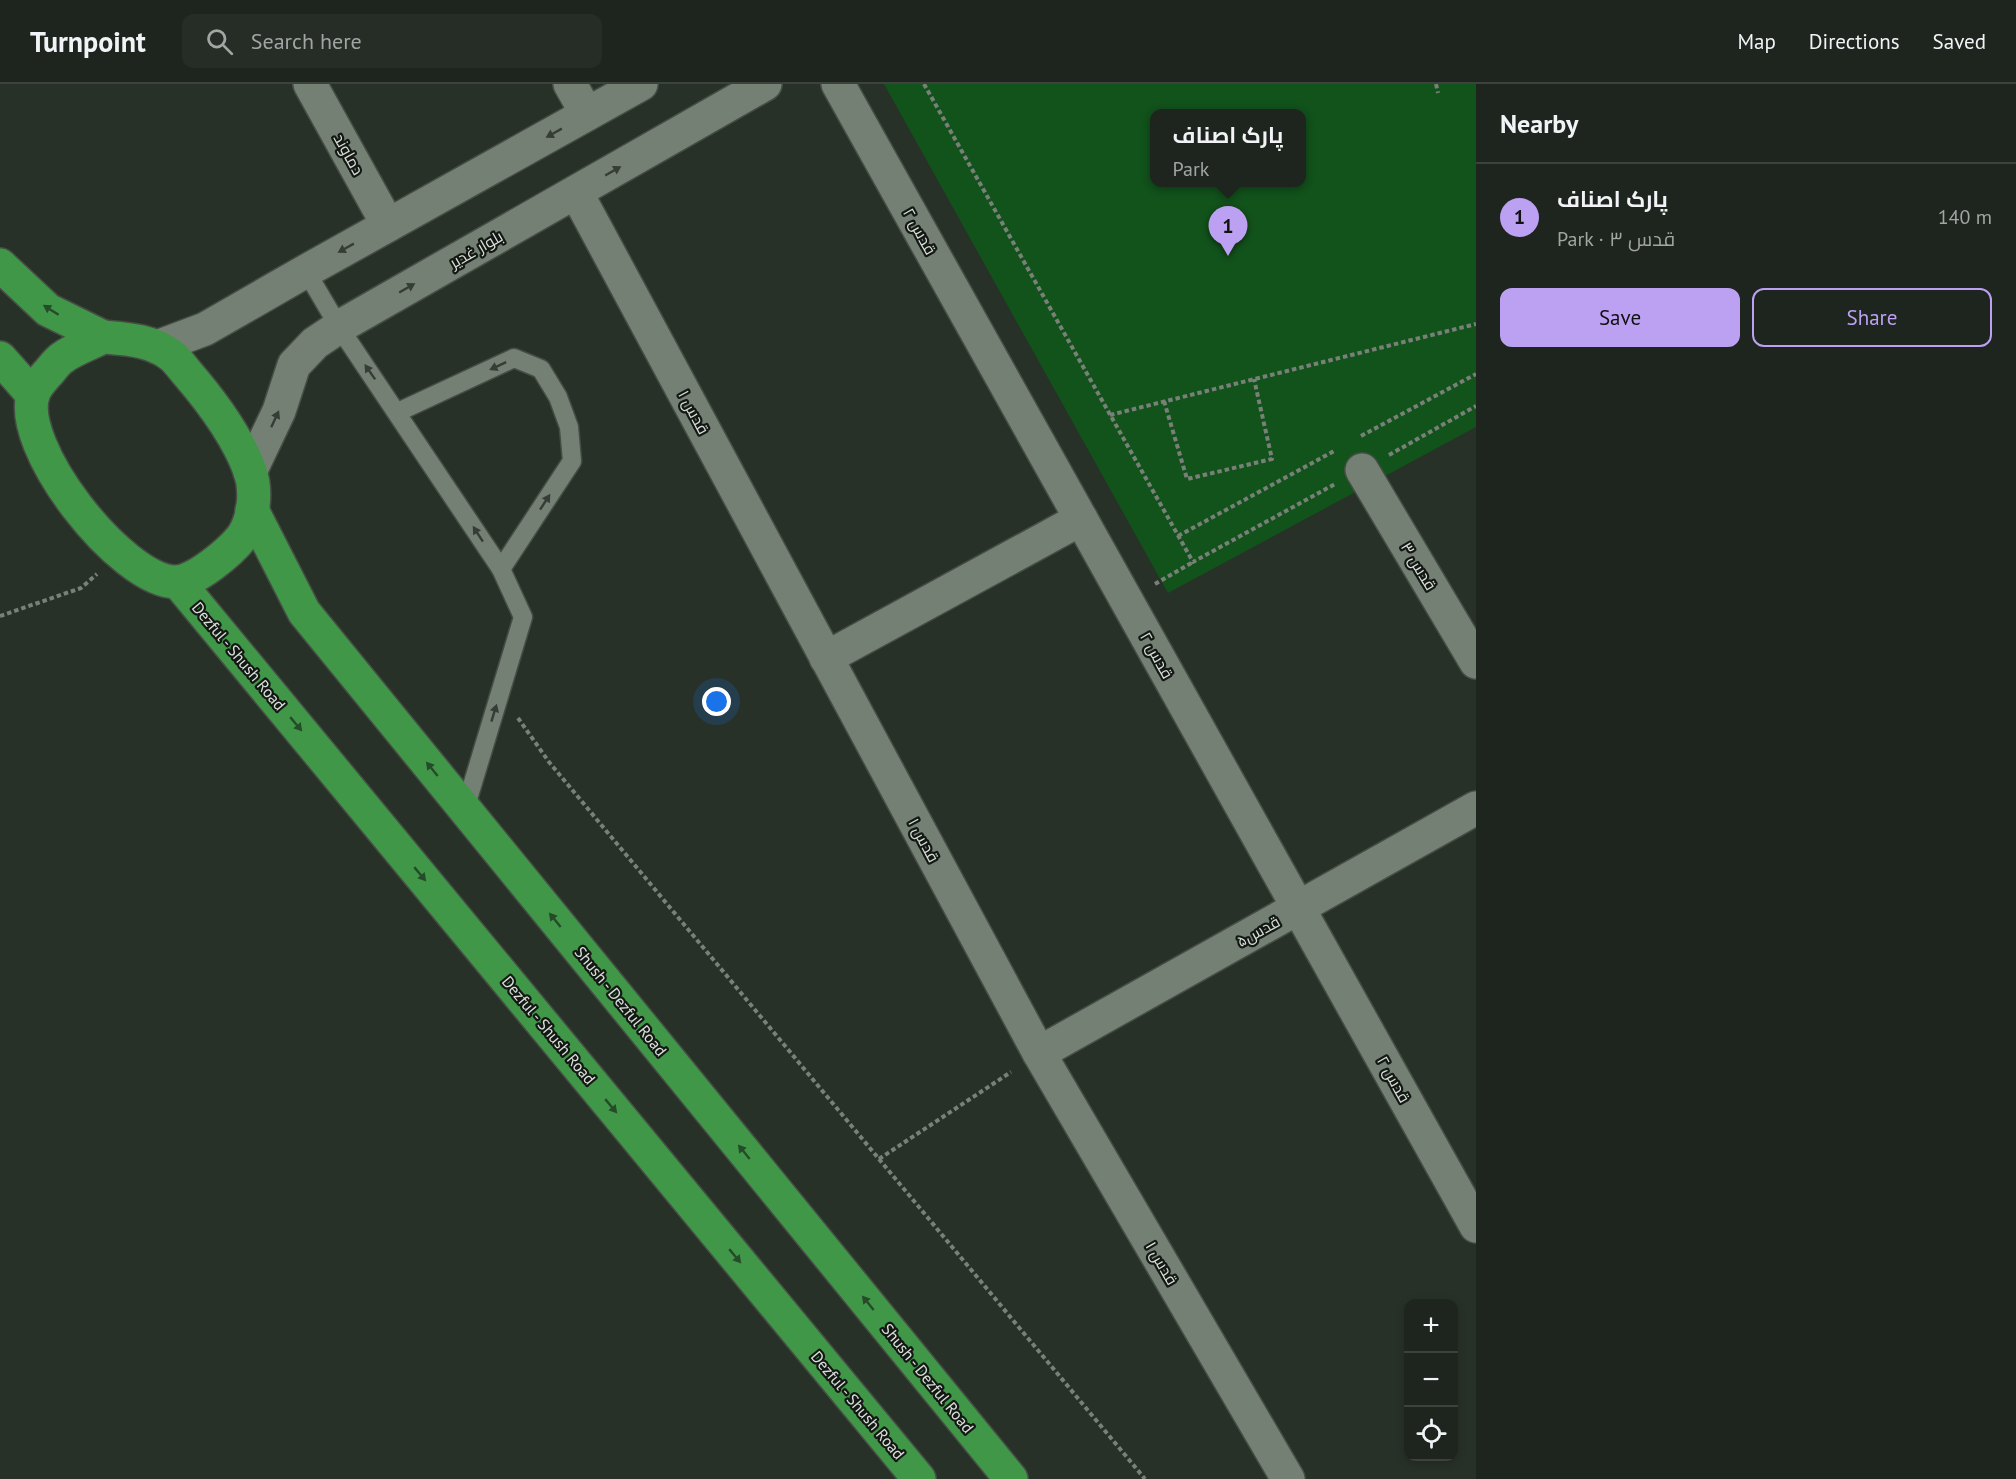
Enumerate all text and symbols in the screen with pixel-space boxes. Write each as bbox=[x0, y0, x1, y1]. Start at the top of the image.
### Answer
search box bbox=[182, 14, 602, 68]
text: Turnpoint bbox=[30, 23, 146, 60]
icon: search bbox=[203, 25, 236, 58]
text: Search here bbox=[251, 27, 362, 55]
text: Map bbox=[1737, 28, 1776, 55]
text: Directions bbox=[1809, 28, 1900, 55]
text: Saved bbox=[1933, 28, 1986, 55]
text: Nearby bbox=[1500, 107, 1578, 140]
popup bbox=[1150, 109, 1306, 187]
text: پارک اصناف bbox=[1173, 121, 1283, 149]
one-way arrow bbox=[545, 128, 562, 138]
street label: دماوند bbox=[330, 130, 368, 178]
text: Park bbox=[1173, 156, 1209, 182]
one-way arrow bbox=[605, 165, 621, 176]
text: پارک اصناف bbox=[1557, 185, 1668, 213]
street label: قدس ۲ bbox=[898, 204, 941, 258]
text: 1 bbox=[1514, 204, 1525, 230]
text: 140 m bbox=[1938, 204, 1992, 230]
pin: 1 bbox=[1208, 206, 1248, 256]
street label: بلوار غدیر bbox=[445, 226, 506, 273]
text: Park · قدس ۳ bbox=[1557, 226, 1675, 252]
one-way arrow bbox=[338, 243, 355, 253]
one-way arrow bbox=[399, 283, 415, 294]
button: Save bbox=[1500, 288, 1740, 347]
button: Share bbox=[1752, 288, 1992, 347]
one-way arrow bbox=[43, 305, 59, 316]
one-way arrow bbox=[488, 361, 506, 371]
one-way arrow bbox=[364, 364, 376, 380]
street label: قدس ۱ bbox=[673, 387, 714, 438]
one-way arrow bbox=[271, 411, 280, 428]
one-way arrow bbox=[539, 494, 550, 510]
one-way arrow bbox=[473, 526, 484, 542]
street label: قدس ۳ bbox=[1396, 538, 1441, 594]
street label: Dezful - Shush Road bbox=[188, 598, 290, 714]
street label: قدس ۲ bbox=[1135, 628, 1178, 682]
your location bbox=[702, 687, 731, 716]
one-way arrow bbox=[490, 704, 499, 722]
one-way arrow bbox=[289, 716, 302, 732]
one-way arrow bbox=[426, 761, 438, 776]
street label: قدس ۱ bbox=[903, 815, 944, 866]
one-way arrow bbox=[413, 867, 425, 882]
street label: قدس۵ bbox=[1233, 911, 1284, 952]
one-way arrow bbox=[548, 912, 561, 928]
street label: Shush - Dezful Road bbox=[571, 942, 671, 1060]
street label: Dezful - Shush Road bbox=[498, 972, 600, 1088]
street label: قدس ۲ bbox=[1372, 1052, 1415, 1106]
one-way arrow bbox=[604, 1098, 617, 1114]
one-way arrow bbox=[738, 1144, 751, 1160]
street label: قدس ۱ bbox=[1141, 1238, 1182, 1289]
one-way arrow bbox=[728, 1248, 741, 1263]
one-way arrow bbox=[862, 1296, 874, 1311]
map controls bbox=[1404, 1299, 1458, 1461]
button: + bbox=[1404, 1299, 1458, 1353]
street label: Shush - Dezful Road bbox=[878, 1319, 978, 1437]
street label: Dezful - Shush Road bbox=[807, 1347, 909, 1463]
button: − bbox=[1404, 1353, 1458, 1407]
button: locate bbox=[1404, 1407, 1458, 1461]

